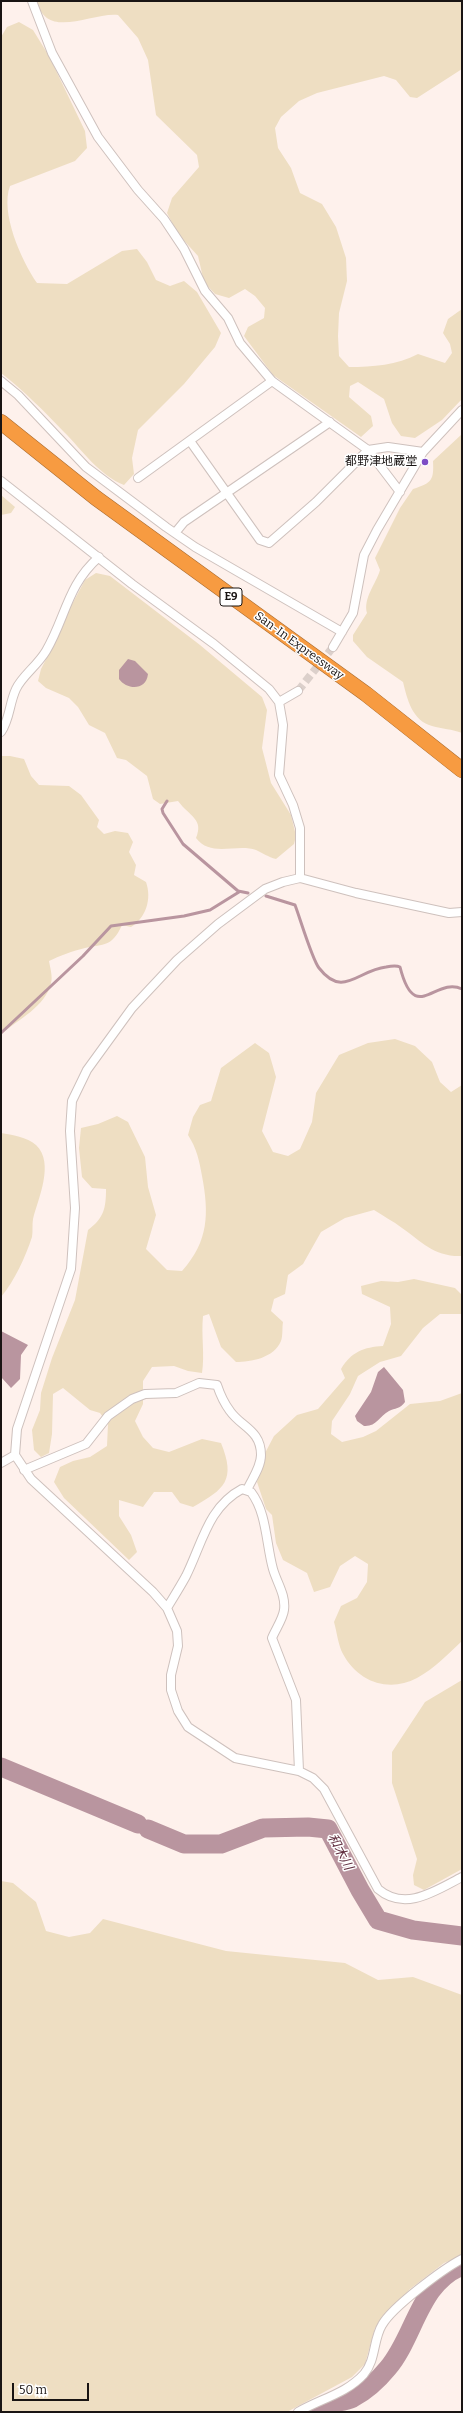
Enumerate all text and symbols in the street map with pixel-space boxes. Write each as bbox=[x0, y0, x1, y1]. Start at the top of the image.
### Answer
place label: 都野津地蔵堂 bbox=[345, 455, 417, 469]
marker: 都野津地蔵堂 bbox=[420, 457, 430, 467]
road number: E9 bbox=[220, 588, 242, 606]
street label: San-In Expressway bbox=[252, 609, 346, 683]
water label: 和木川 bbox=[324, 1831, 356, 1873]
scale bar bbox=[14, 2375, 91, 2401]
text: 50 m bbox=[19, 2383, 47, 2397]

